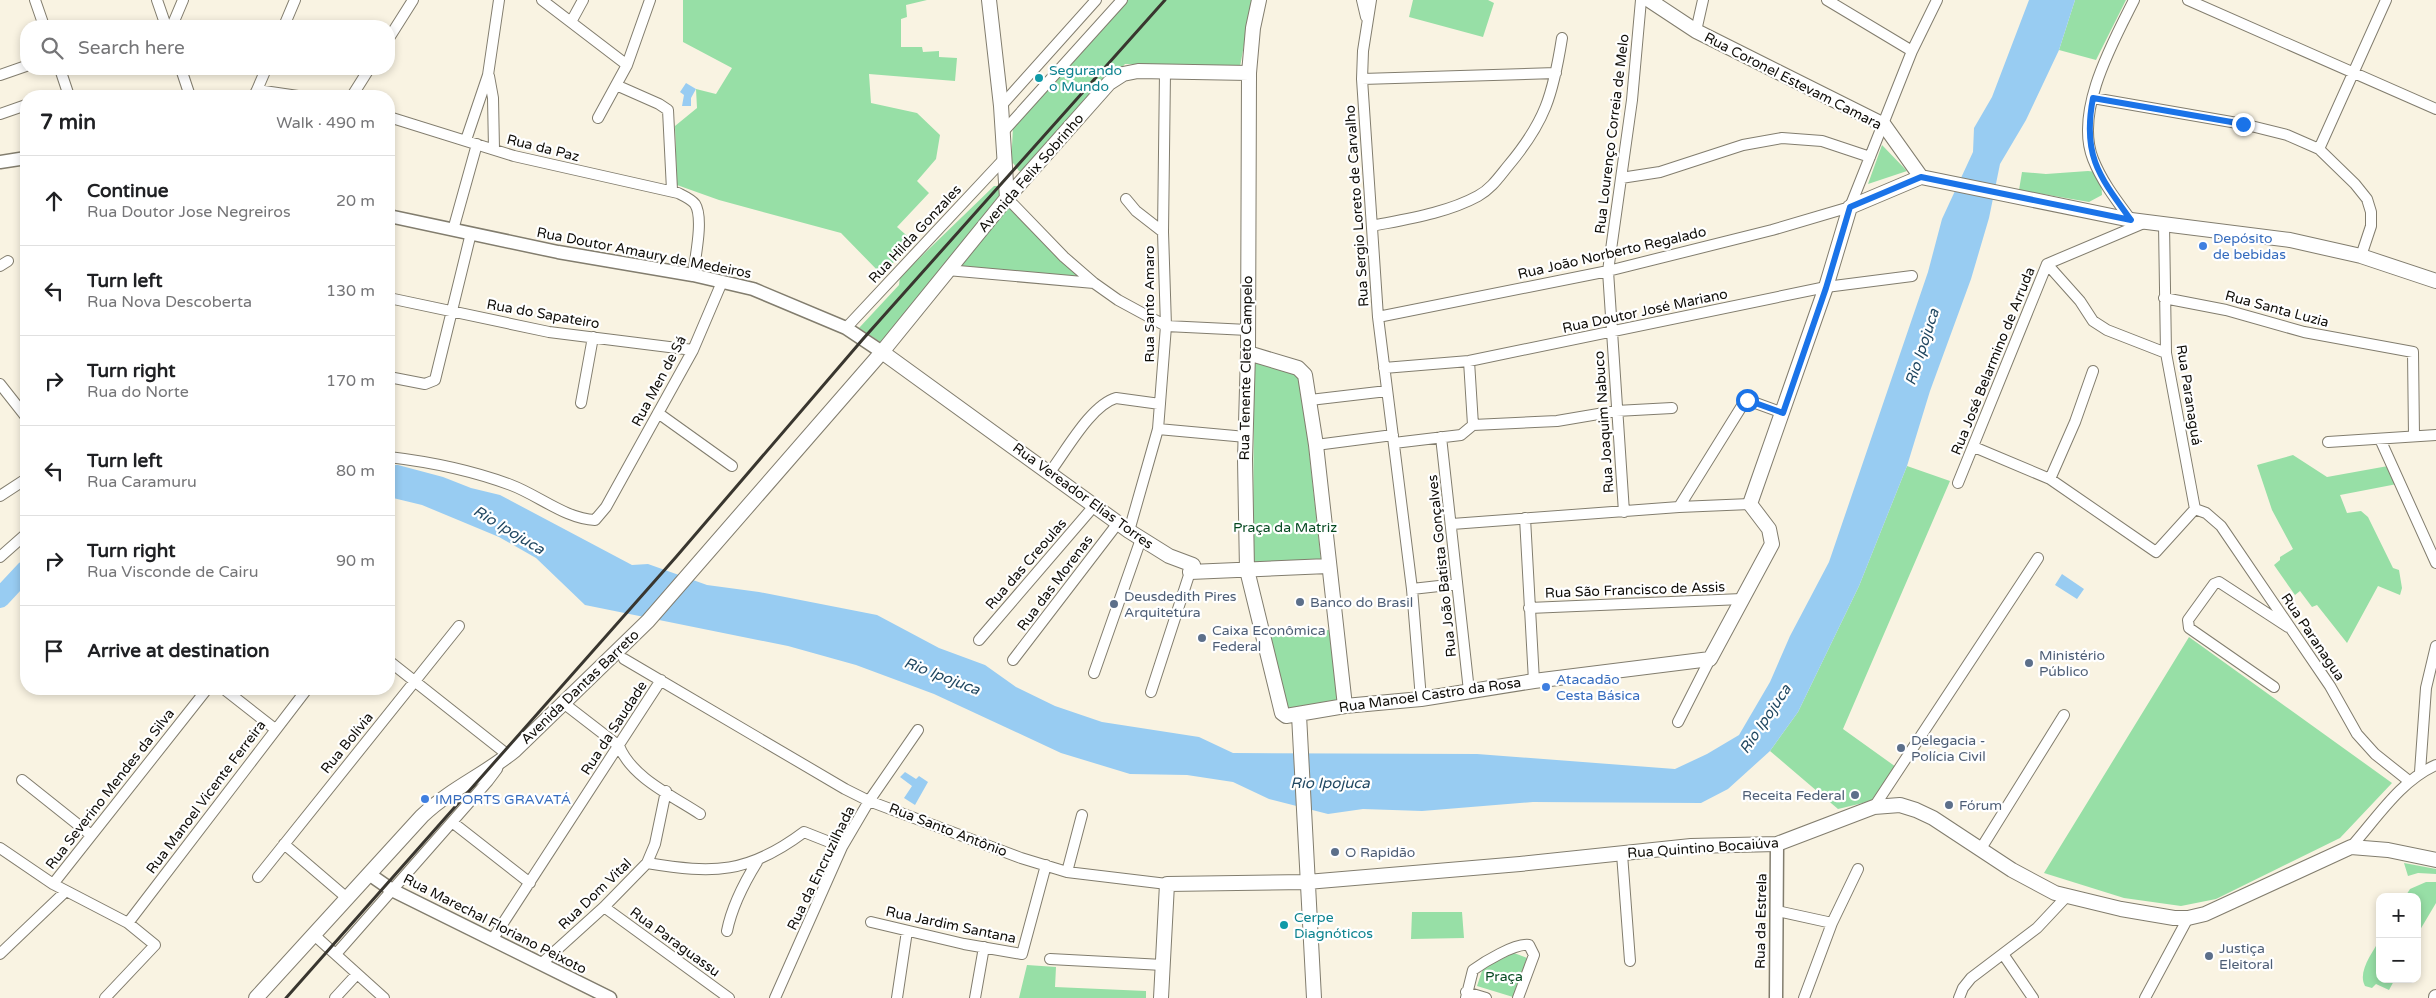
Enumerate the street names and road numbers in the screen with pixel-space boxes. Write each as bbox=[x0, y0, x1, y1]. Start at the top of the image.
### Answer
street label: Rua Coronel Estevam Camara bbox=[1701, 29, 1885, 133]
street label: Rua Lourenço Correia de Melo bbox=[1591, 33, 1633, 235]
street label: Rua Sergio Loreto de Carvalho bbox=[1341, 104, 1373, 308]
street label: Avenida Felix Sobrinho bbox=[975, 110, 1087, 236]
street label: Rua da Paz bbox=[505, 131, 581, 165]
street label: Rua Hilda Gonzales bbox=[865, 181, 965, 287]
street label: Rua João Norberto Regalado bbox=[1516, 223, 1708, 283]
street label: Rua Doutor Amaury de Medeiros bbox=[535, 224, 753, 282]
street label: Rua Santo Amaro bbox=[1141, 246, 1158, 363]
street label: Rua José Belarmino de Arruda bbox=[1947, 264, 2039, 458]
street label: Rua Tenente Cleto Campelo bbox=[1236, 275, 1256, 461]
street label: Rua Doutor José Mariano bbox=[1561, 285, 1729, 337]
street label: Rua Santa Luzia bbox=[2223, 287, 2331, 331]
street label: Rua do Sapateiro bbox=[485, 296, 601, 332]
street label: Rua Men de Sá bbox=[628, 333, 690, 429]
street label: Rua Paranaguá bbox=[2173, 343, 2205, 447]
street label: Rua Joaquim Nabuco bbox=[1591, 350, 1617, 494]
street label: Rua Vereador Elias Torres bbox=[1009, 439, 1157, 553]
street label: Rua João Batista Gonçalves bbox=[1424, 474, 1460, 658]
street label: Rua das Creoulas bbox=[982, 515, 1070, 613]
street label: Rua das Morenas bbox=[1014, 532, 1097, 634]
street label: Rua São Francisco de Assis bbox=[1545, 578, 1726, 602]
street label: Rua Paranagua bbox=[2277, 590, 2349, 684]
street label: Avenida Dantas Barreto bbox=[517, 626, 643, 748]
street label: Rua Manoel Castro da Rosa bbox=[1338, 674, 1522, 716]
street label: Rua da Saudade bbox=[577, 678, 651, 778]
street label: Rua Severino Mendes da Silva bbox=[42, 705, 178, 873]
street label: Rua Bolívia bbox=[317, 709, 377, 777]
street label: Rua Manoel Vicente Ferreira bbox=[143, 717, 269, 877]
street label: Rua Santo Antônio bbox=[886, 800, 1010, 860]
street label: Rua da Encruzilhada bbox=[784, 803, 858, 933]
street label: Rua Quintino Bocaiúva bbox=[1627, 834, 1779, 862]
street label: Rua Dom Vital bbox=[555, 855, 635, 933]
street label: Rua Marechal Floriano Peixoto bbox=[400, 870, 590, 978]
street label: Rua da Estrela bbox=[1752, 873, 1770, 969]
street label: Rua Jardim Santana bbox=[884, 903, 1018, 947]
street label: Rua Paraguassu bbox=[627, 904, 723, 980]

